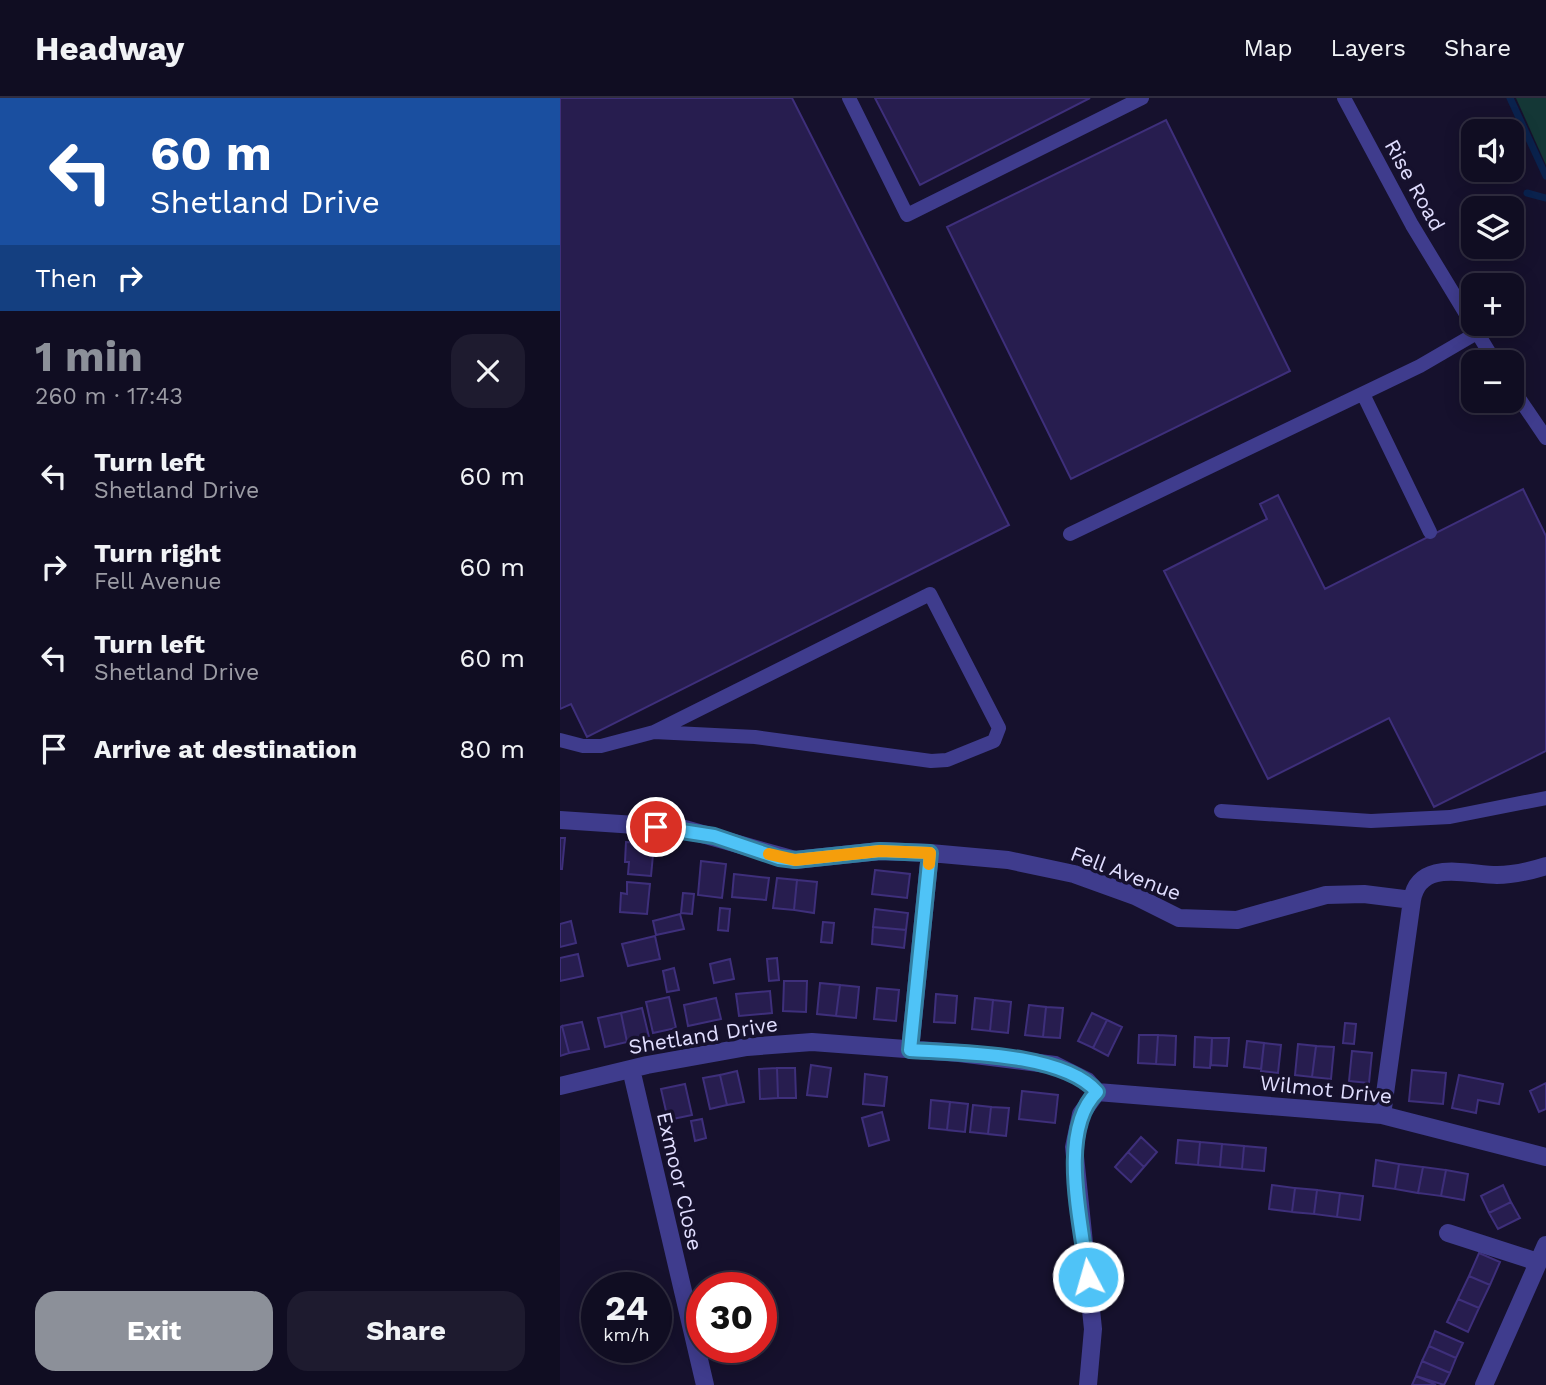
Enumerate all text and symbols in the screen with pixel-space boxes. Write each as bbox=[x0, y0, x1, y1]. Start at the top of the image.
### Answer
text: Headway bbox=[35, 29, 184, 68]
text: Map bbox=[1244, 34, 1292, 62]
text: Layers bbox=[1330, 34, 1406, 62]
text: Share bbox=[1444, 34, 1511, 62]
map controls bbox=[1461, 119, 1524, 413]
button: sound bbox=[1461, 119, 1524, 182]
text: 60 m bbox=[150, 124, 272, 182]
icon: left bbox=[35, 126, 126, 217]
street label: Rise Road bbox=[1380, 135, 1450, 235]
text: Shetland Drive bbox=[150, 183, 380, 221]
button: layers bbox=[1461, 196, 1524, 259]
icon: right bbox=[111, 259, 149, 297]
text: Then bbox=[35, 263, 97, 293]
button: + bbox=[1461, 273, 1524, 336]
text: 1 min bbox=[35, 332, 143, 381]
button: close bbox=[451, 334, 525, 408]
button: − bbox=[1461, 350, 1524, 413]
text: 260 m · 17:43 bbox=[35, 383, 183, 410]
text: Turn left bbox=[94, 447, 205, 477]
icon: left bbox=[35, 457, 73, 495]
text: 60 m bbox=[459, 461, 525, 491]
text: Shetland Drive bbox=[94, 477, 259, 504]
text: Turn right bbox=[94, 538, 221, 568]
icon: right bbox=[35, 548, 73, 586]
text: 60 m bbox=[459, 552, 525, 582]
text: Fell Avenue bbox=[94, 568, 222, 595]
text: Turn left bbox=[94, 629, 205, 659]
icon: left bbox=[35, 639, 73, 677]
text: 60 m bbox=[459, 643, 525, 673]
text: Shetland Drive bbox=[94, 659, 259, 686]
icon: arrive bbox=[35, 730, 73, 768]
text: Arrive at destination bbox=[94, 734, 357, 764]
text: 80 m bbox=[459, 734, 525, 764]
pin bbox=[626, 797, 686, 857]
icon: arrive bbox=[637, 808, 675, 846]
street label: Fell Avenue bbox=[1067, 840, 1185, 906]
street label: Shetland Drive bbox=[627, 1011, 779, 1059]
street label: Wilmot Drive bbox=[1259, 1070, 1393, 1108]
street label: Exmoor Close bbox=[652, 1109, 708, 1253]
position arrow bbox=[1051, 1240, 1125, 1314]
speed limit sign: 30 bbox=[686, 1272, 777, 1363]
text: 24 bbox=[605, 1287, 648, 1329]
button: Exit bbox=[35, 1291, 273, 1371]
button: Share bbox=[287, 1291, 525, 1371]
text: km/h bbox=[603, 1324, 650, 1345]

